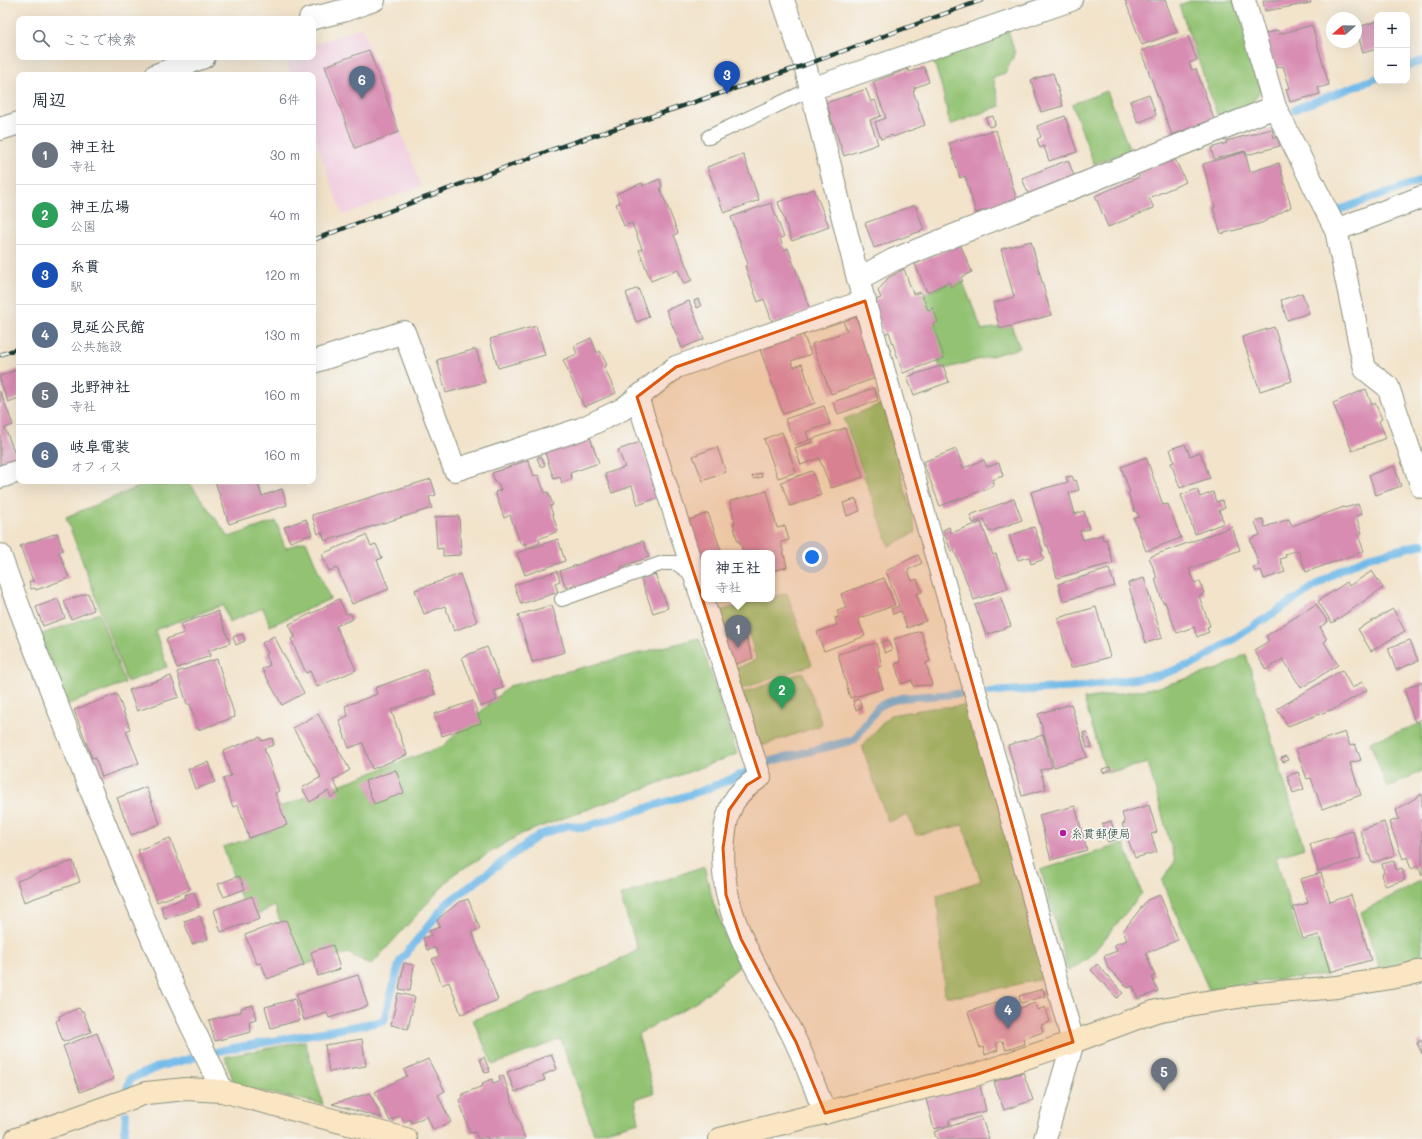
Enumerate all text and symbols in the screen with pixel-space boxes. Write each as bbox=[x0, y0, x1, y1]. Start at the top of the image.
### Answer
north arrow bbox=[1326, 12, 1362, 48]
map controls bbox=[1374, 12, 1410, 84]
button: + bbox=[1374, 12, 1410, 48]
search box bbox=[16, 16, 316, 60]
icon: search bbox=[30, 27, 52, 49]
text: ここで検索 bbox=[62, 29, 137, 49]
button: − bbox=[1374, 48, 1410, 84]
pin: 3 bbox=[714, 61, 740, 94]
pin: 6 bbox=[349, 66, 375, 99]
text: 周辺 bbox=[32, 88, 66, 110]
text: 6件 bbox=[279, 90, 300, 107]
text: 神王社 bbox=[70, 136, 115, 156]
text: 1 bbox=[42, 146, 48, 163]
text: 30 m bbox=[270, 146, 300, 163]
text: 寺社 bbox=[70, 157, 96, 174]
text: 神王広場 bbox=[70, 196, 130, 216]
text: 2 bbox=[41, 206, 49, 223]
text: 40 m bbox=[270, 206, 300, 223]
text: 公園 bbox=[70, 217, 96, 234]
text: 糸貫 bbox=[70, 256, 100, 276]
text: 3 bbox=[41, 266, 49, 283]
text: 120 m bbox=[264, 266, 300, 283]
text: 駅 bbox=[70, 277, 83, 294]
text: 見延公民館 bbox=[70, 316, 145, 336]
text: 4 bbox=[41, 326, 49, 343]
text: 130 m bbox=[264, 326, 300, 343]
text: 公共施設 bbox=[70, 337, 122, 354]
text: 北野神社 bbox=[70, 376, 130, 396]
text: 5 bbox=[41, 386, 49, 403]
text: 160 m bbox=[264, 386, 300, 403]
text: 寺社 bbox=[70, 397, 96, 414]
text: 岐阜電装 bbox=[70, 436, 130, 456]
text: 6 bbox=[41, 446, 49, 463]
text: 160 m bbox=[264, 446, 300, 463]
text: オフィス bbox=[70, 457, 122, 474]
your location bbox=[802, 547, 822, 567]
popup bbox=[701, 550, 775, 602]
text: 神王社 bbox=[715, 557, 761, 577]
text: 寺社 bbox=[715, 578, 742, 595]
pin: 1 bbox=[725, 615, 751, 648]
pin: 2 bbox=[769, 676, 795, 709]
place label: 糸貫郵便局 bbox=[1071, 825, 1131, 841]
marker: 糸貫郵便局 bbox=[1058, 828, 1068, 838]
pin: 4 bbox=[995, 996, 1021, 1029]
pin: 5 bbox=[1151, 1058, 1177, 1091]

